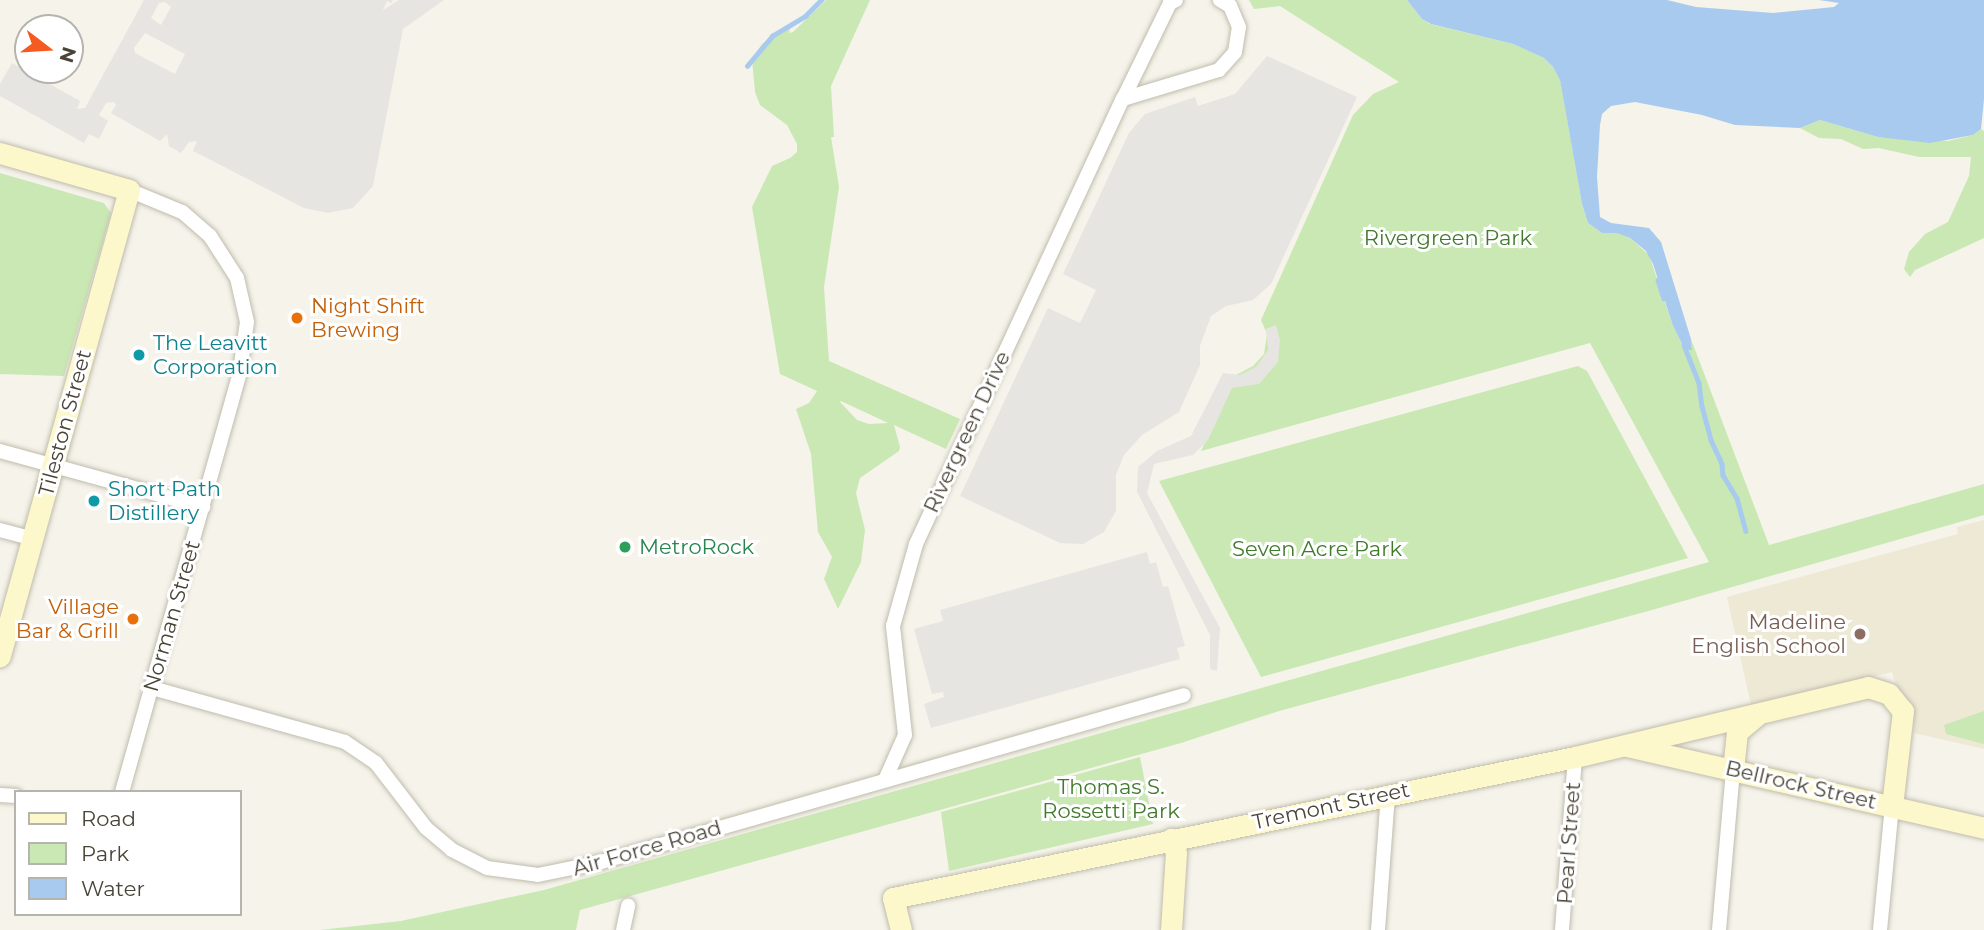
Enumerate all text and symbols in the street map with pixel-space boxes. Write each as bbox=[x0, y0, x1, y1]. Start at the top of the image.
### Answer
north arrow bbox=[14, 14, 84, 84]
text: N bbox=[54, 44, 81, 65]
park label: Rivergreen Park bbox=[1364, 225, 1532, 251]
place label: Night Shift Brewing bbox=[311, 293, 425, 343]
marker: Night Shift Brewing bbox=[289, 310, 305, 326]
place label: The Leavitt Corporation bbox=[153, 330, 278, 380]
street label: Tileston Street bbox=[33, 347, 97, 499]
marker: The Leavitt Corporation bbox=[131, 347, 147, 363]
street label: Rivergreen Drive bbox=[919, 347, 1015, 517]
place label: Short Path Distillery bbox=[108, 476, 221, 526]
marker: Short Path Distillery bbox=[86, 493, 102, 509]
place label: MetroRock bbox=[639, 534, 754, 560]
park label: Seven Acre Park bbox=[1232, 536, 1402, 562]
street label: Norman Street bbox=[138, 537, 206, 695]
marker: MetroRock bbox=[617, 539, 633, 555]
place label: Village Bar & Grill bbox=[16, 594, 119, 644]
place label: Madeline English School bbox=[1691, 609, 1846, 659]
marker: Village Bar & Grill bbox=[125, 611, 141, 627]
marker: Madeline English School bbox=[1852, 626, 1868, 642]
street label: Bellrock Street bbox=[1723, 755, 1879, 815]
park label: Thomas S. Rossetti Park bbox=[1042, 774, 1180, 824]
street label: Tremont Street bbox=[1250, 777, 1412, 835]
street label: Pearl Street bbox=[1552, 781, 1586, 905]
legend bbox=[14, 790, 242, 916]
text: Road bbox=[81, 806, 136, 831]
street label: Air Force Road bbox=[570, 815, 724, 881]
text: Park bbox=[81, 841, 129, 866]
text: Water bbox=[81, 876, 145, 901]

